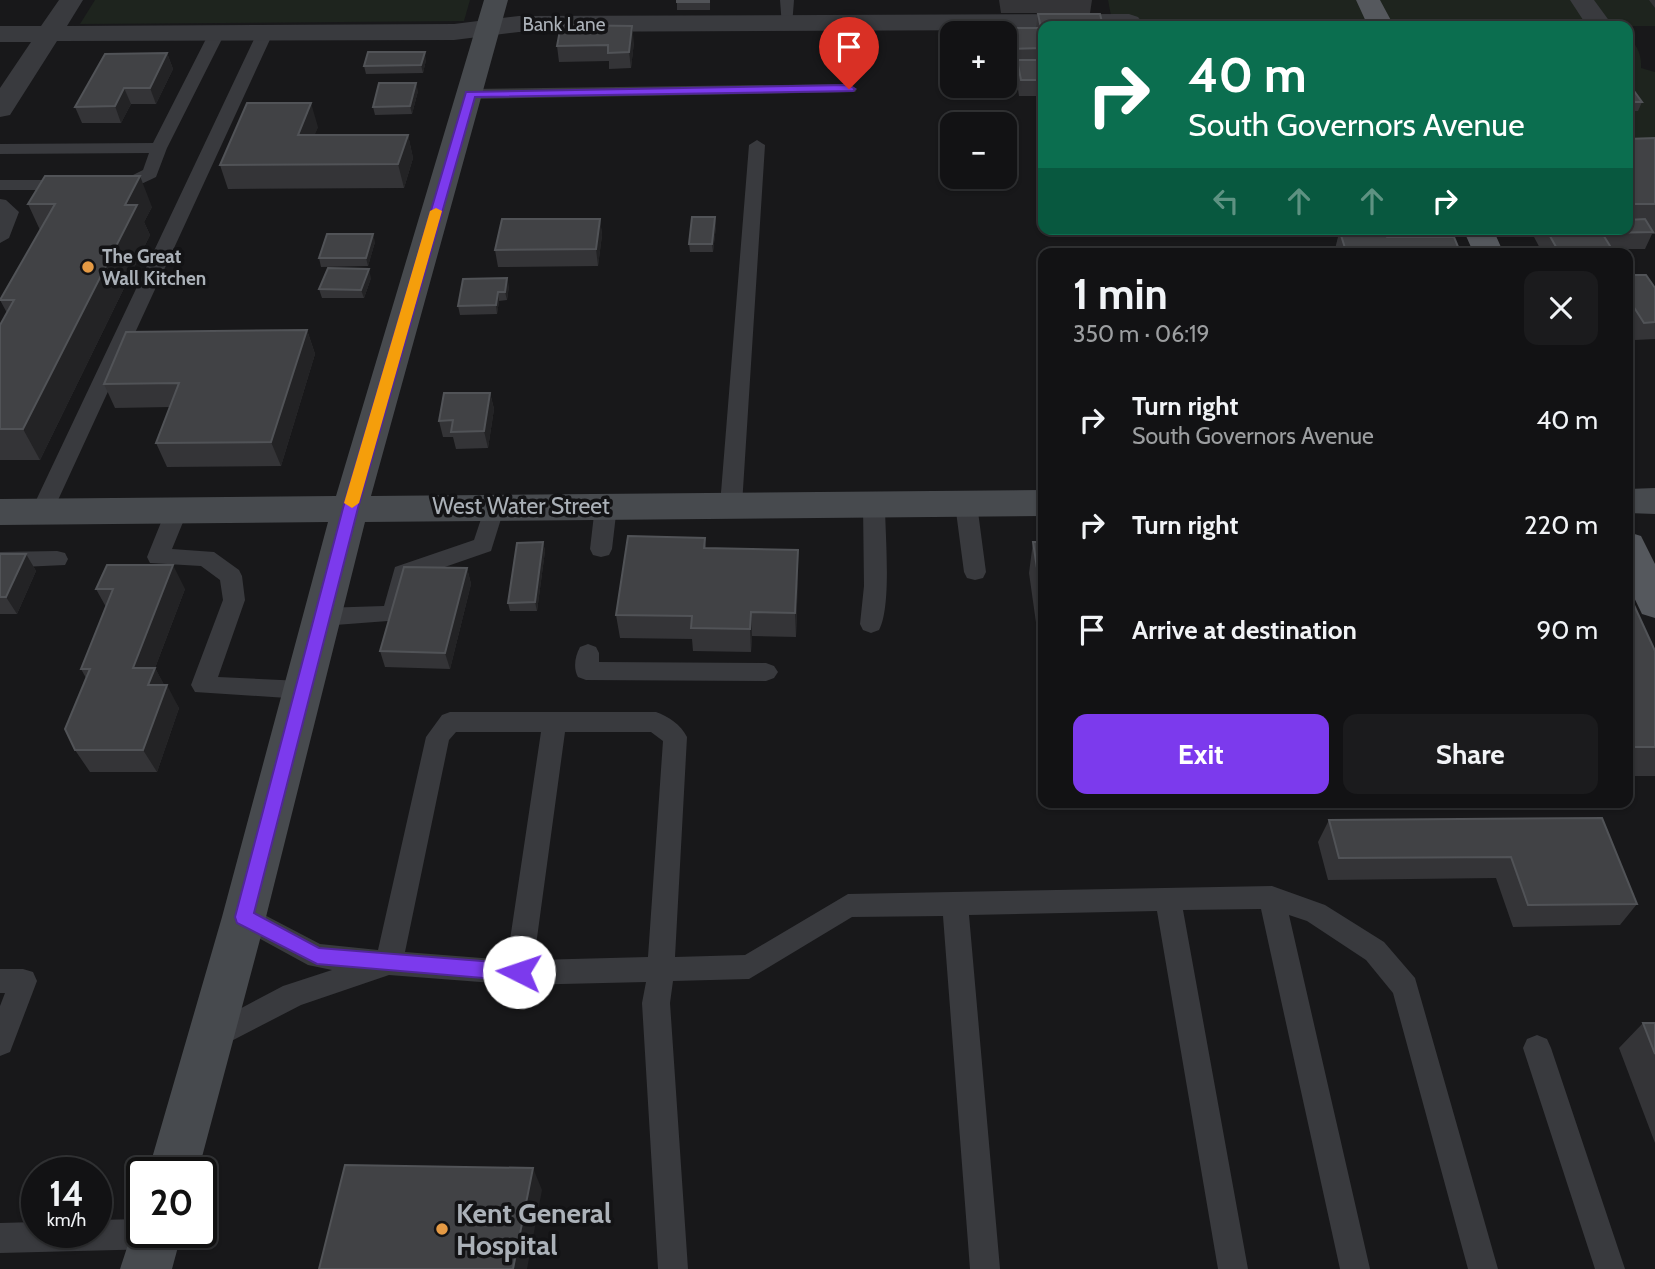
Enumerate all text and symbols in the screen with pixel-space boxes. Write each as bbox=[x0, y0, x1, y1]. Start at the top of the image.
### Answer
street label: Bank Lane bbox=[523, 13, 606, 36]
pin bbox=[819, 17, 879, 89]
map controls bbox=[940, 21, 1017, 189]
button: + bbox=[940, 21, 1017, 98]
icon: arrive bbox=[830, 28, 868, 66]
text: 40 m bbox=[1188, 45, 1307, 104]
icon: right bbox=[1073, 49, 1164, 140]
text: South Governors Avenue bbox=[1188, 105, 1525, 144]
button: − bbox=[940, 112, 1017, 189]
icon: left bbox=[1207, 182, 1245, 220]
icon: ahead bbox=[1280, 182, 1318, 220]
icon: ahead bbox=[1353, 182, 1391, 220]
icon: right bbox=[1426, 182, 1464, 220]
place label: The Great Wall Kitchen bbox=[102, 245, 206, 290]
marker: The Great Wall Kitchen bbox=[80, 259, 96, 275]
text: 1 min bbox=[1073, 268, 1168, 320]
button: close bbox=[1524, 271, 1598, 345]
text: 350 m · 06:19 bbox=[1073, 320, 1210, 348]
text: Turn right bbox=[1132, 390, 1238, 422]
icon: right bbox=[1073, 401, 1111, 439]
text: 40 m bbox=[1536, 404, 1598, 436]
text: South Governors Avenue bbox=[1132, 422, 1374, 450]
street label: West Water Street bbox=[432, 492, 610, 520]
icon: right bbox=[1073, 506, 1111, 544]
text: Turn right bbox=[1132, 509, 1238, 541]
text: 220 m bbox=[1524, 509, 1598, 541]
icon: arrive bbox=[1073, 611, 1111, 649]
text: Arrive at destination bbox=[1132, 614, 1357, 646]
text: 90 m bbox=[1536, 614, 1598, 646]
button: Exit bbox=[1073, 714, 1329, 794]
button: Share bbox=[1343, 714, 1598, 794]
position arrow bbox=[482, 935, 556, 1009]
speed limit sign: 20 bbox=[126, 1157, 217, 1248]
text: 14 bbox=[49, 1172, 84, 1215]
place label: Kent General Hospital bbox=[456, 1196, 611, 1262]
text: km/h bbox=[47, 1209, 86, 1231]
marker: Kent General Hospital bbox=[434, 1221, 450, 1237]

